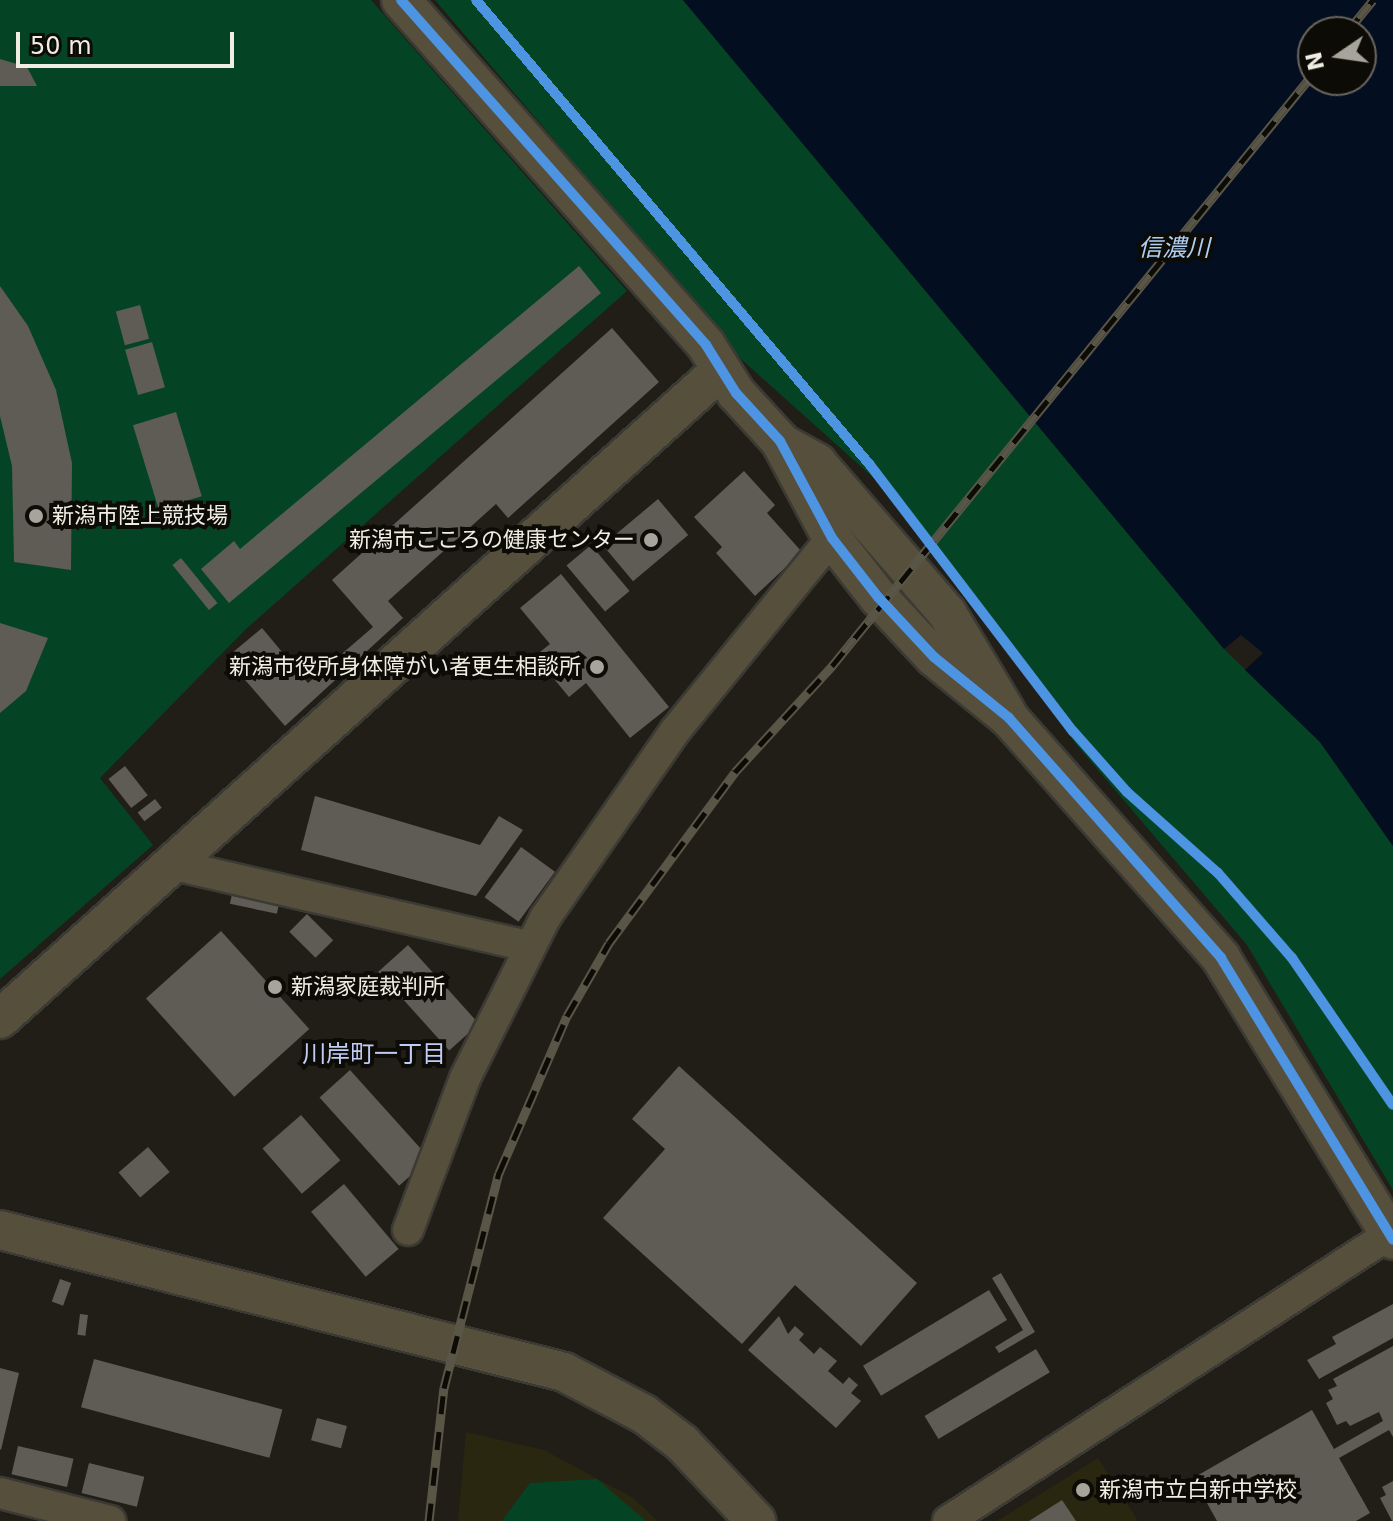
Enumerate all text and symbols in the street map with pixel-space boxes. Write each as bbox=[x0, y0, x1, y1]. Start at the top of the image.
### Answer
scale bar bbox=[20, 16, 238, 66]
north arrow bbox=[1297, 16, 1377, 96]
text: 50 m bbox=[30, 32, 92, 60]
text: N bbox=[1301, 49, 1329, 73]
water label: 信濃川 bbox=[1138, 235, 1210, 263]
place label: 新潟市陸上競技場 bbox=[52, 503, 228, 529]
marker: 新潟市陸上競技場 bbox=[27, 507, 45, 525]
place label: 新潟市こころの健康センター bbox=[349, 527, 635, 553]
marker: 新潟市こころの健康センター bbox=[642, 531, 660, 549]
place label: 新潟市役所身体障がい者更生相談所 bbox=[229, 654, 581, 680]
marker: 新潟市役所身体障がい者更生相談所 bbox=[588, 658, 606, 676]
place label: 新潟家庭裁判所 bbox=[291, 974, 445, 1000]
marker: 新潟家庭裁判所 bbox=[266, 978, 284, 996]
district label: 川岸町一丁目 bbox=[302, 1041, 446, 1069]
place label: 新潟市立白新中学校 bbox=[1099, 1477, 1297, 1503]
marker: 新潟市立白新中学校 bbox=[1074, 1481, 1092, 1499]

